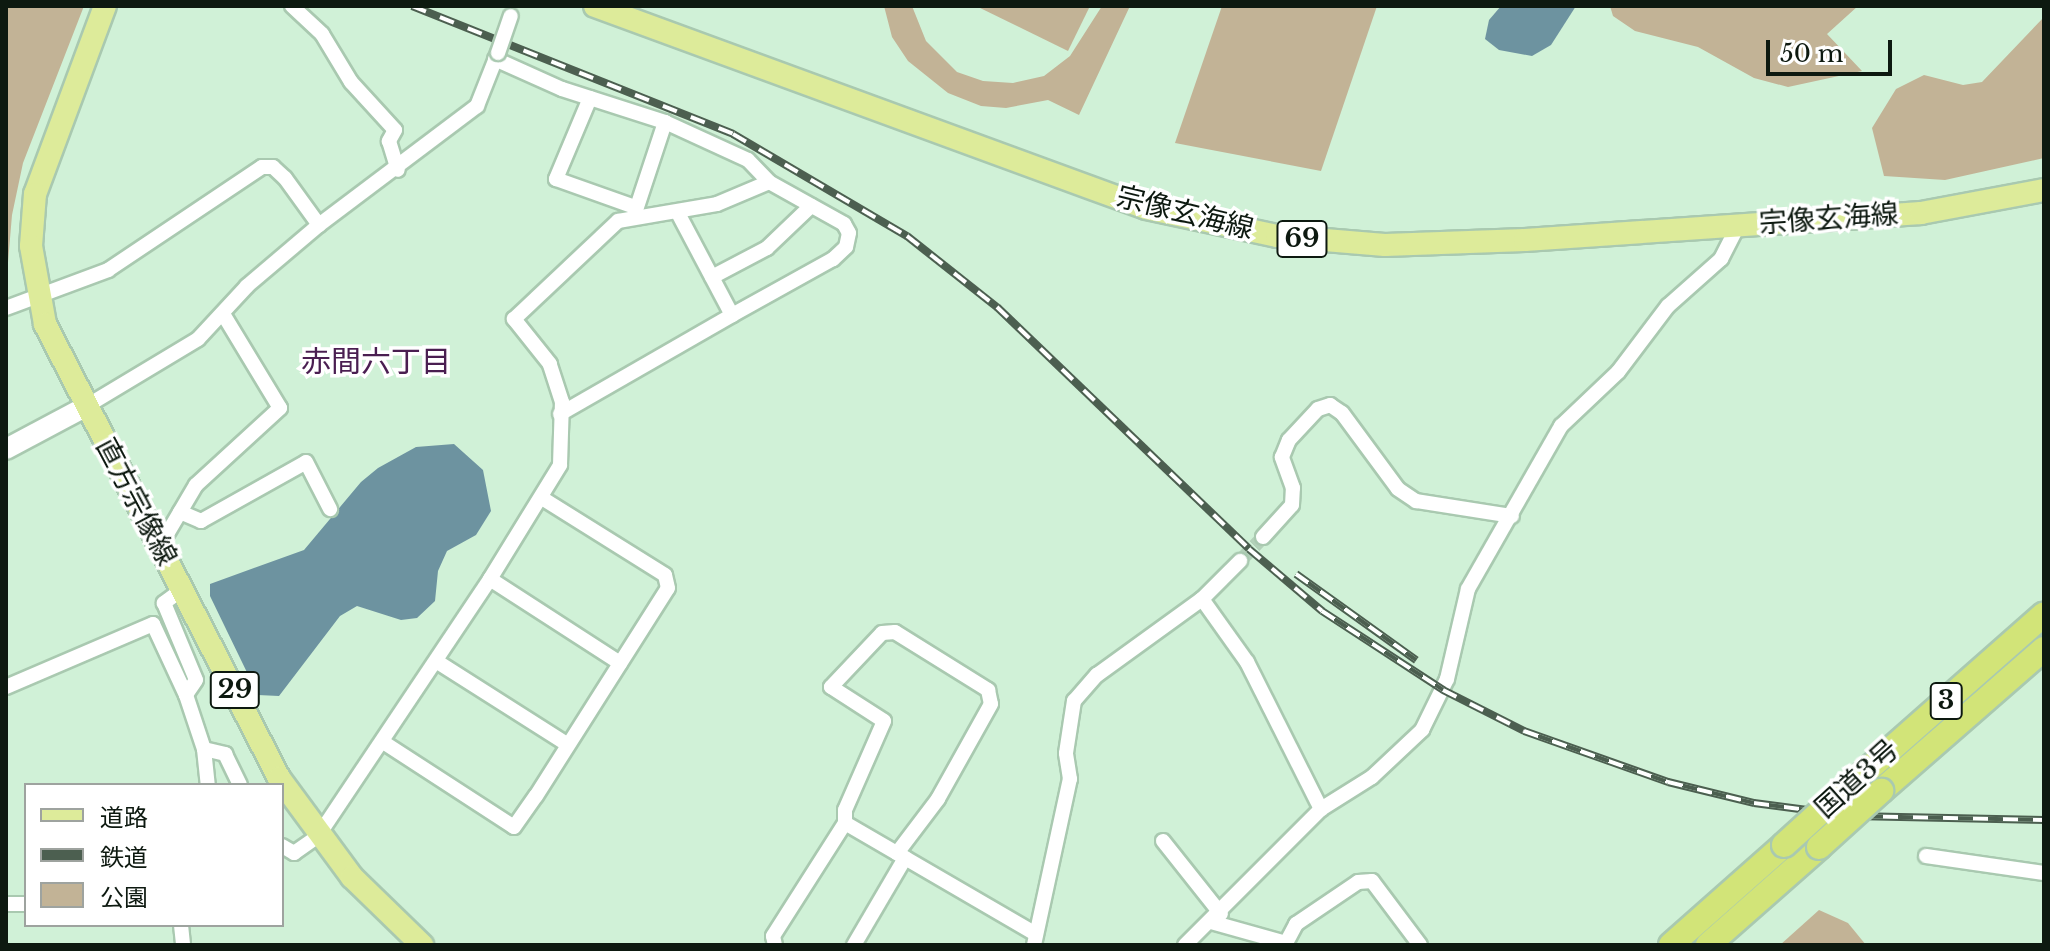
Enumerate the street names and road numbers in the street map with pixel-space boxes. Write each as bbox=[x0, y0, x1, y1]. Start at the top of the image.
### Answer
street label: 宗像玄海線 bbox=[1113, 180, 1257, 246]
street label: 宗像玄海線 bbox=[1758, 197, 1900, 241]
road number: 69 bbox=[1276, 217, 1328, 261]
street label: 直方宗像線 bbox=[88, 432, 184, 572]
road number: 29 bbox=[209, 668, 261, 712]
road number: 3 bbox=[1928, 679, 1964, 723]
street label: 国道3号 bbox=[1808, 733, 1906, 825]

